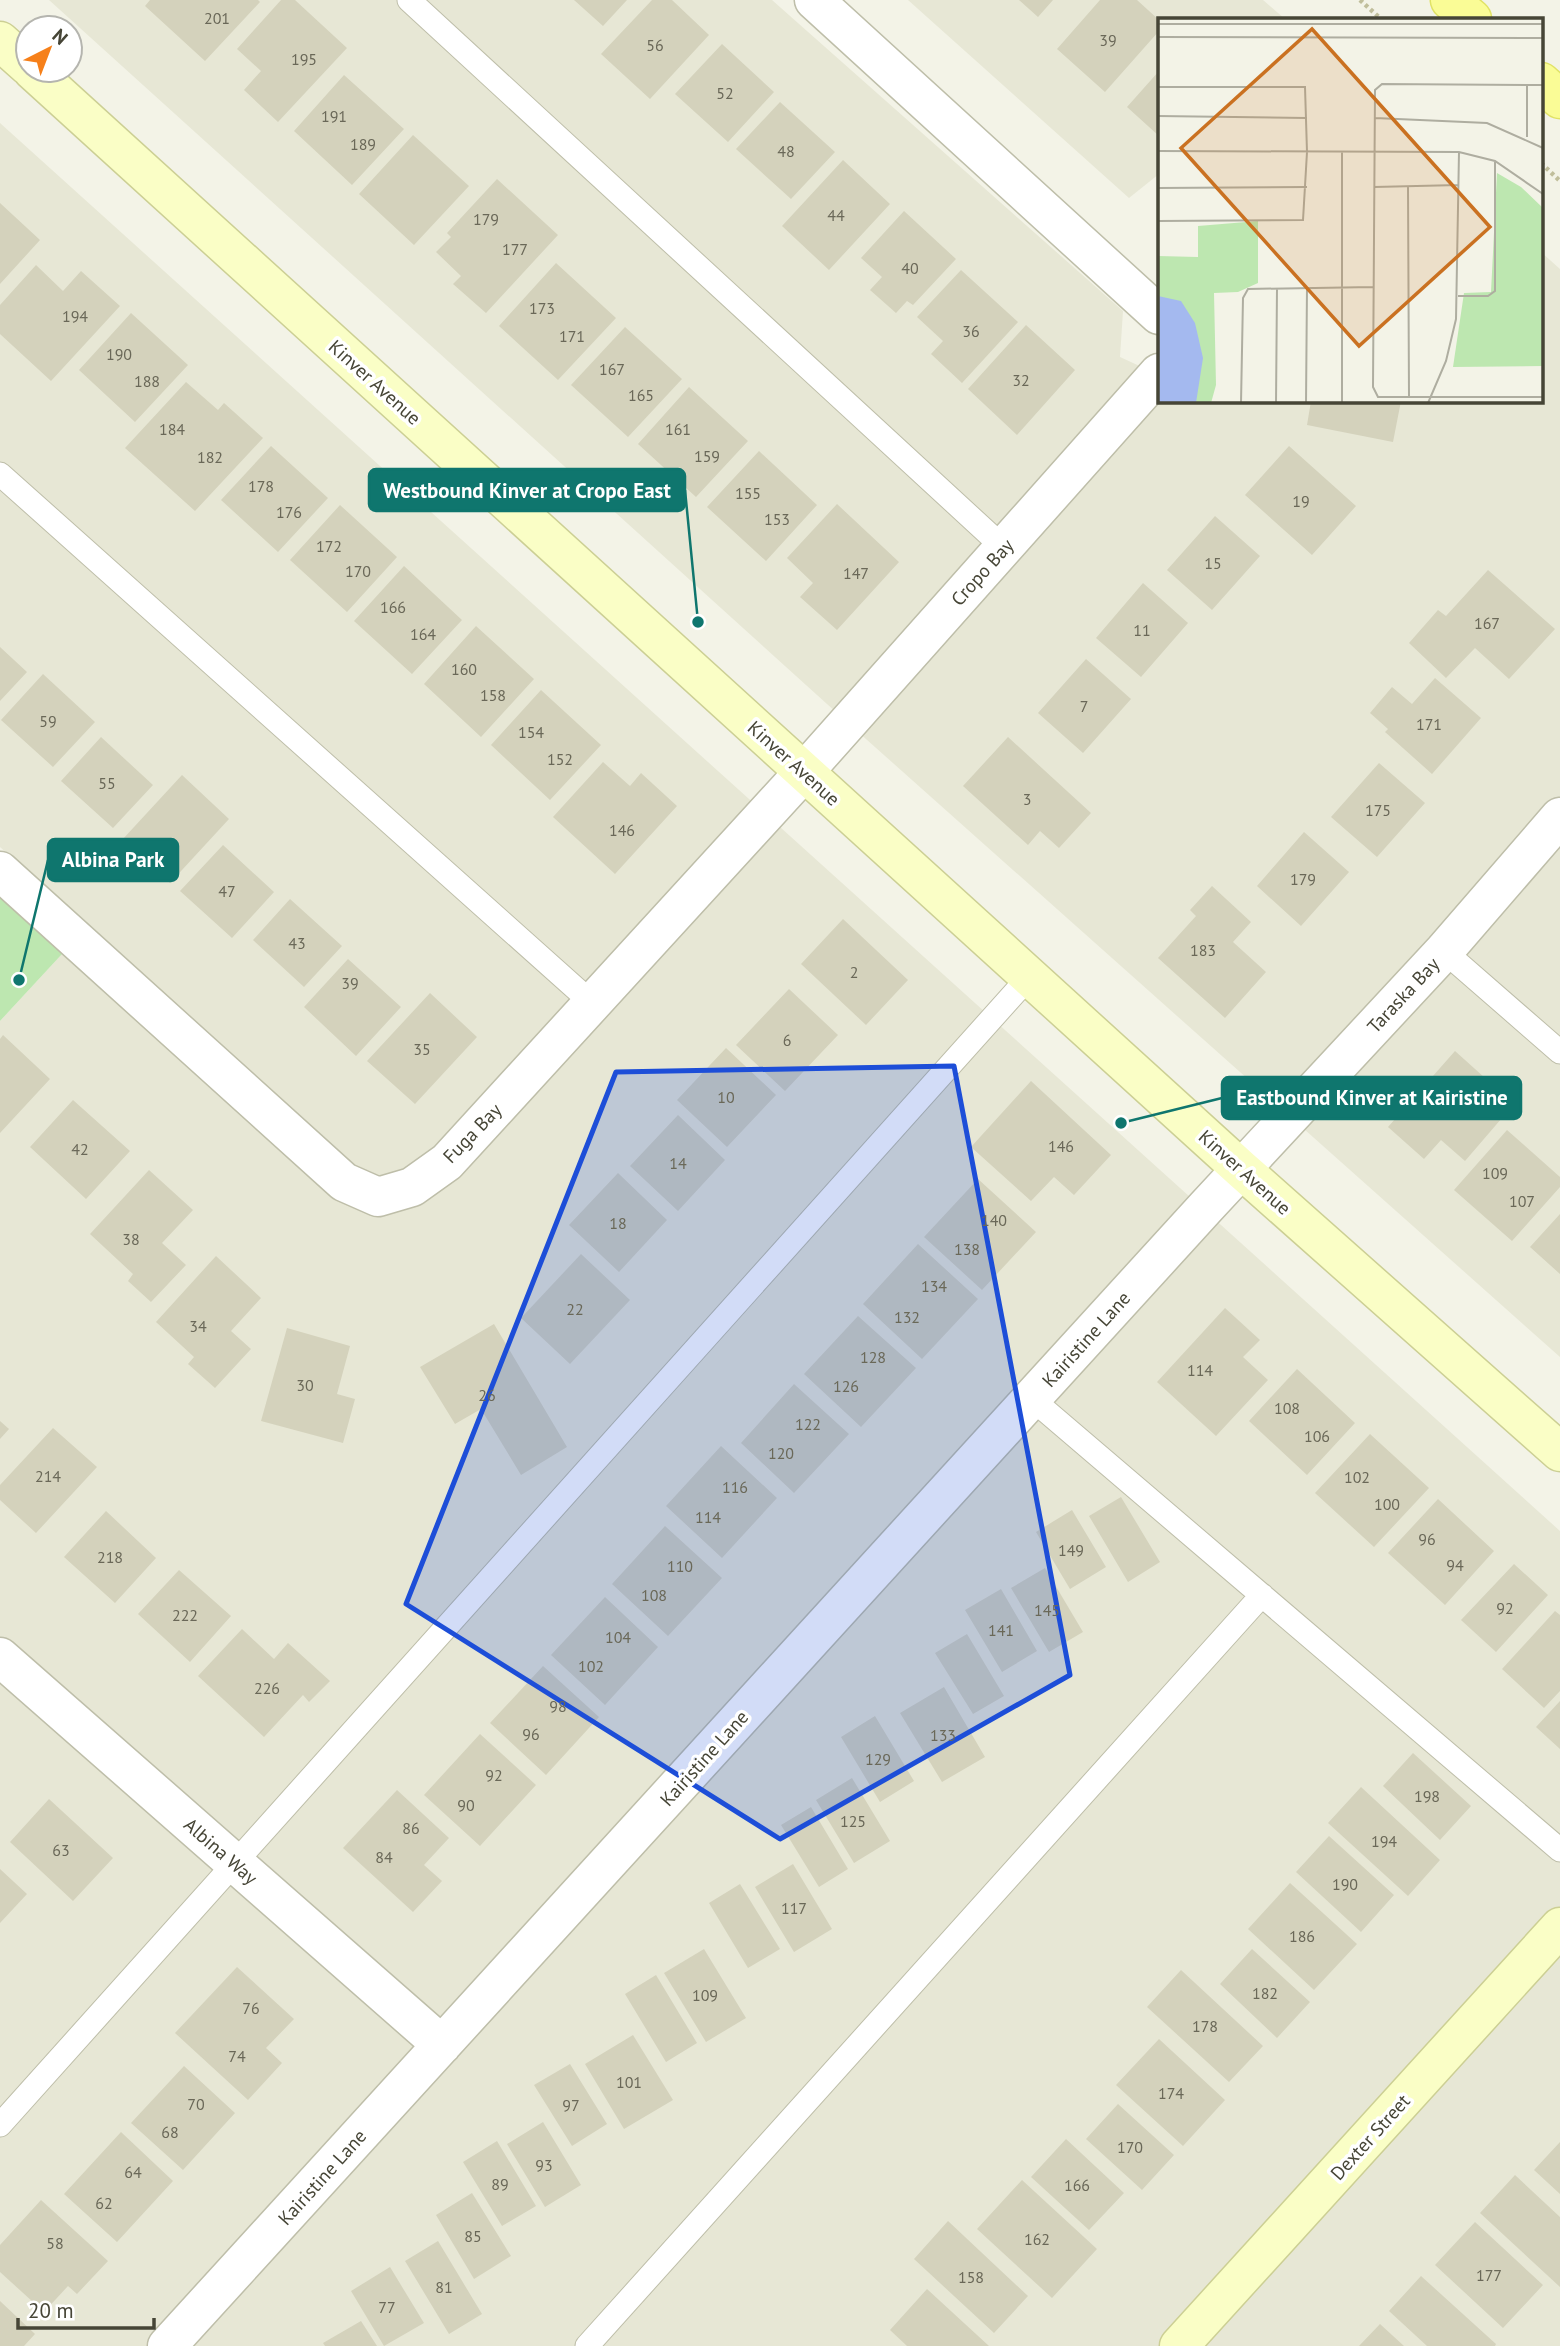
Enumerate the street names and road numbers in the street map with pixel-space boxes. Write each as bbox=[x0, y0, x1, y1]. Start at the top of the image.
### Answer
street label: Kinver Avenue bbox=[324, 334, 426, 430]
street label: Cropo Bay bbox=[946, 533, 1018, 611]
street label: Kinver Avenue bbox=[743, 715, 845, 811]
street label: Taraska Bay bbox=[1362, 952, 1444, 1038]
street label: Fuga Bay bbox=[438, 1098, 506, 1168]
street label: Kinver Avenue bbox=[1194, 1124, 1296, 1220]
street label: Kairistine Lane bbox=[1037, 1286, 1135, 1392]
street label: Kairistine Lane bbox=[655, 1705, 753, 1811]
street label: Albina Way bbox=[179, 1812, 263, 1890]
street label: Dexter Street bbox=[1325, 2089, 1415, 2185]
street label: Kairistine Lane bbox=[273, 2124, 371, 2230]

